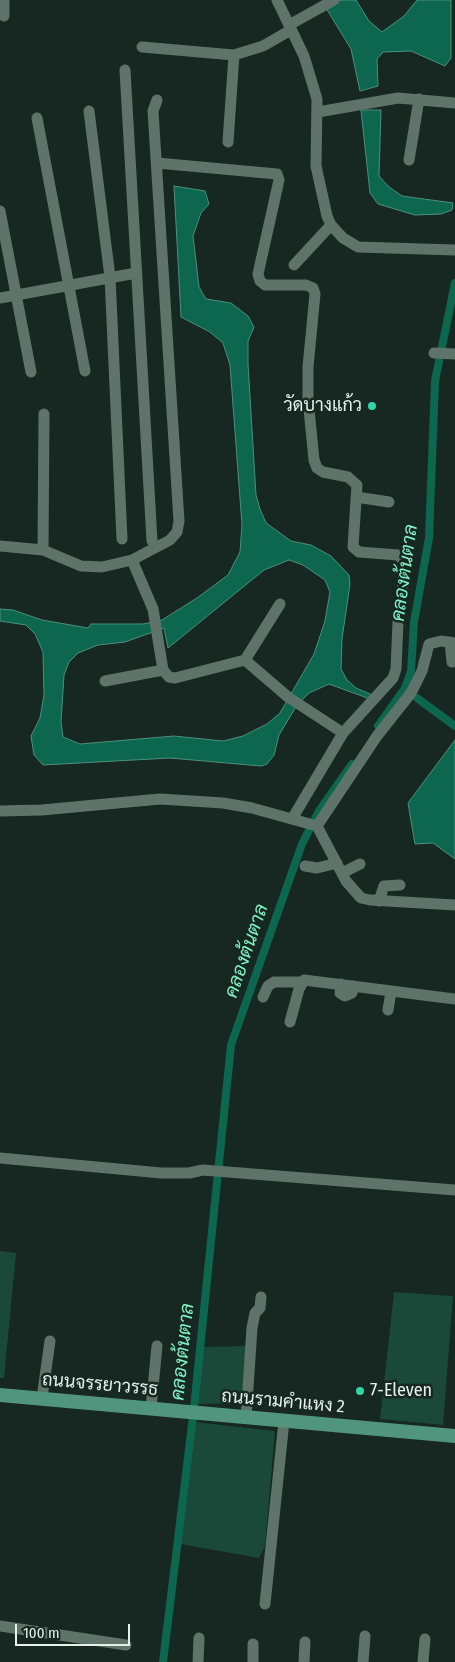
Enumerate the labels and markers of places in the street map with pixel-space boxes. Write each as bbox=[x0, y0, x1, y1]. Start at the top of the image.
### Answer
place label: วัดบางแก้ว bbox=[284, 395, 362, 417]
marker: วัดบางแก้ว bbox=[366, 400, 378, 412]
place label: 7-Eleven bbox=[370, 1380, 432, 1402]
marker: 7-Eleven bbox=[354, 1385, 366, 1397]

